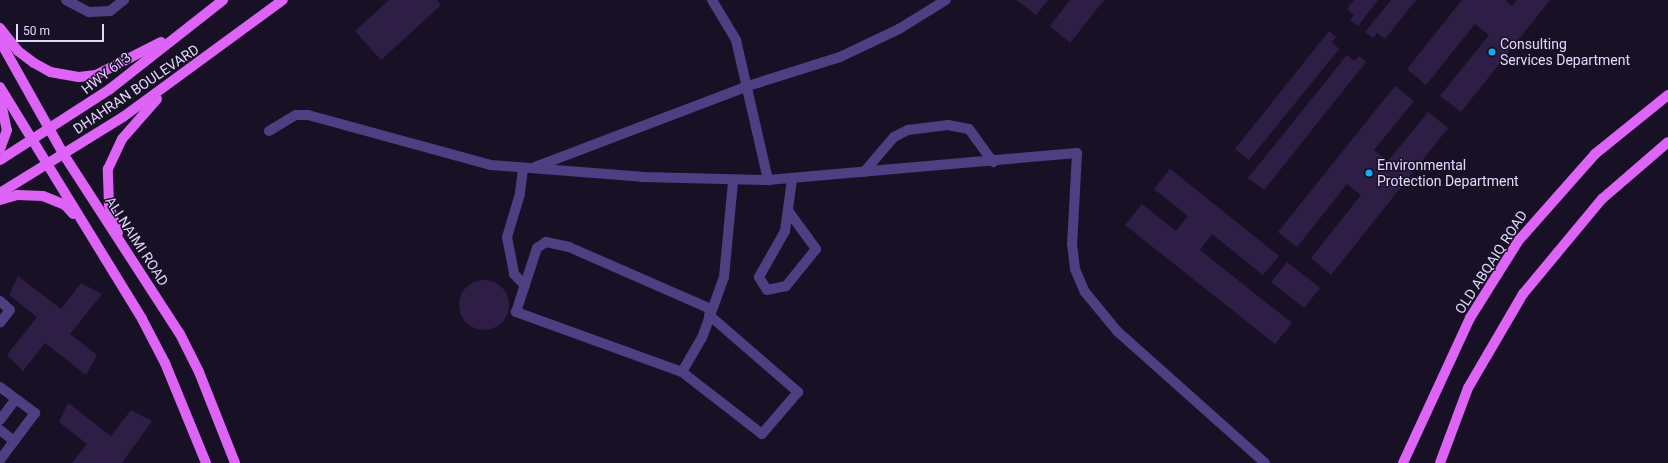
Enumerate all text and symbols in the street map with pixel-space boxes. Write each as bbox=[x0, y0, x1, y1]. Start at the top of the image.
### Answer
scale bar bbox=[18, 16, 106, 42]
text: 50 m bbox=[23, 24, 50, 38]
place label: Consulting Services Department bbox=[1500, 36, 1630, 68]
street label: DHAHRAN BOULEVARD bbox=[70, 41, 202, 137]
marker: Consulting Services Department bbox=[1487, 47, 1497, 57]
street label: HWY 613 bbox=[78, 49, 134, 97]
place label: Environmental Protection Department bbox=[1377, 157, 1519, 190]
marker: Environmental Protection Department bbox=[1364, 168, 1374, 178]
street label: ALI NAIMI ROAD bbox=[102, 193, 172, 289]
street label: OLD ABQAIQ ROAD bbox=[1451, 207, 1531, 317]

